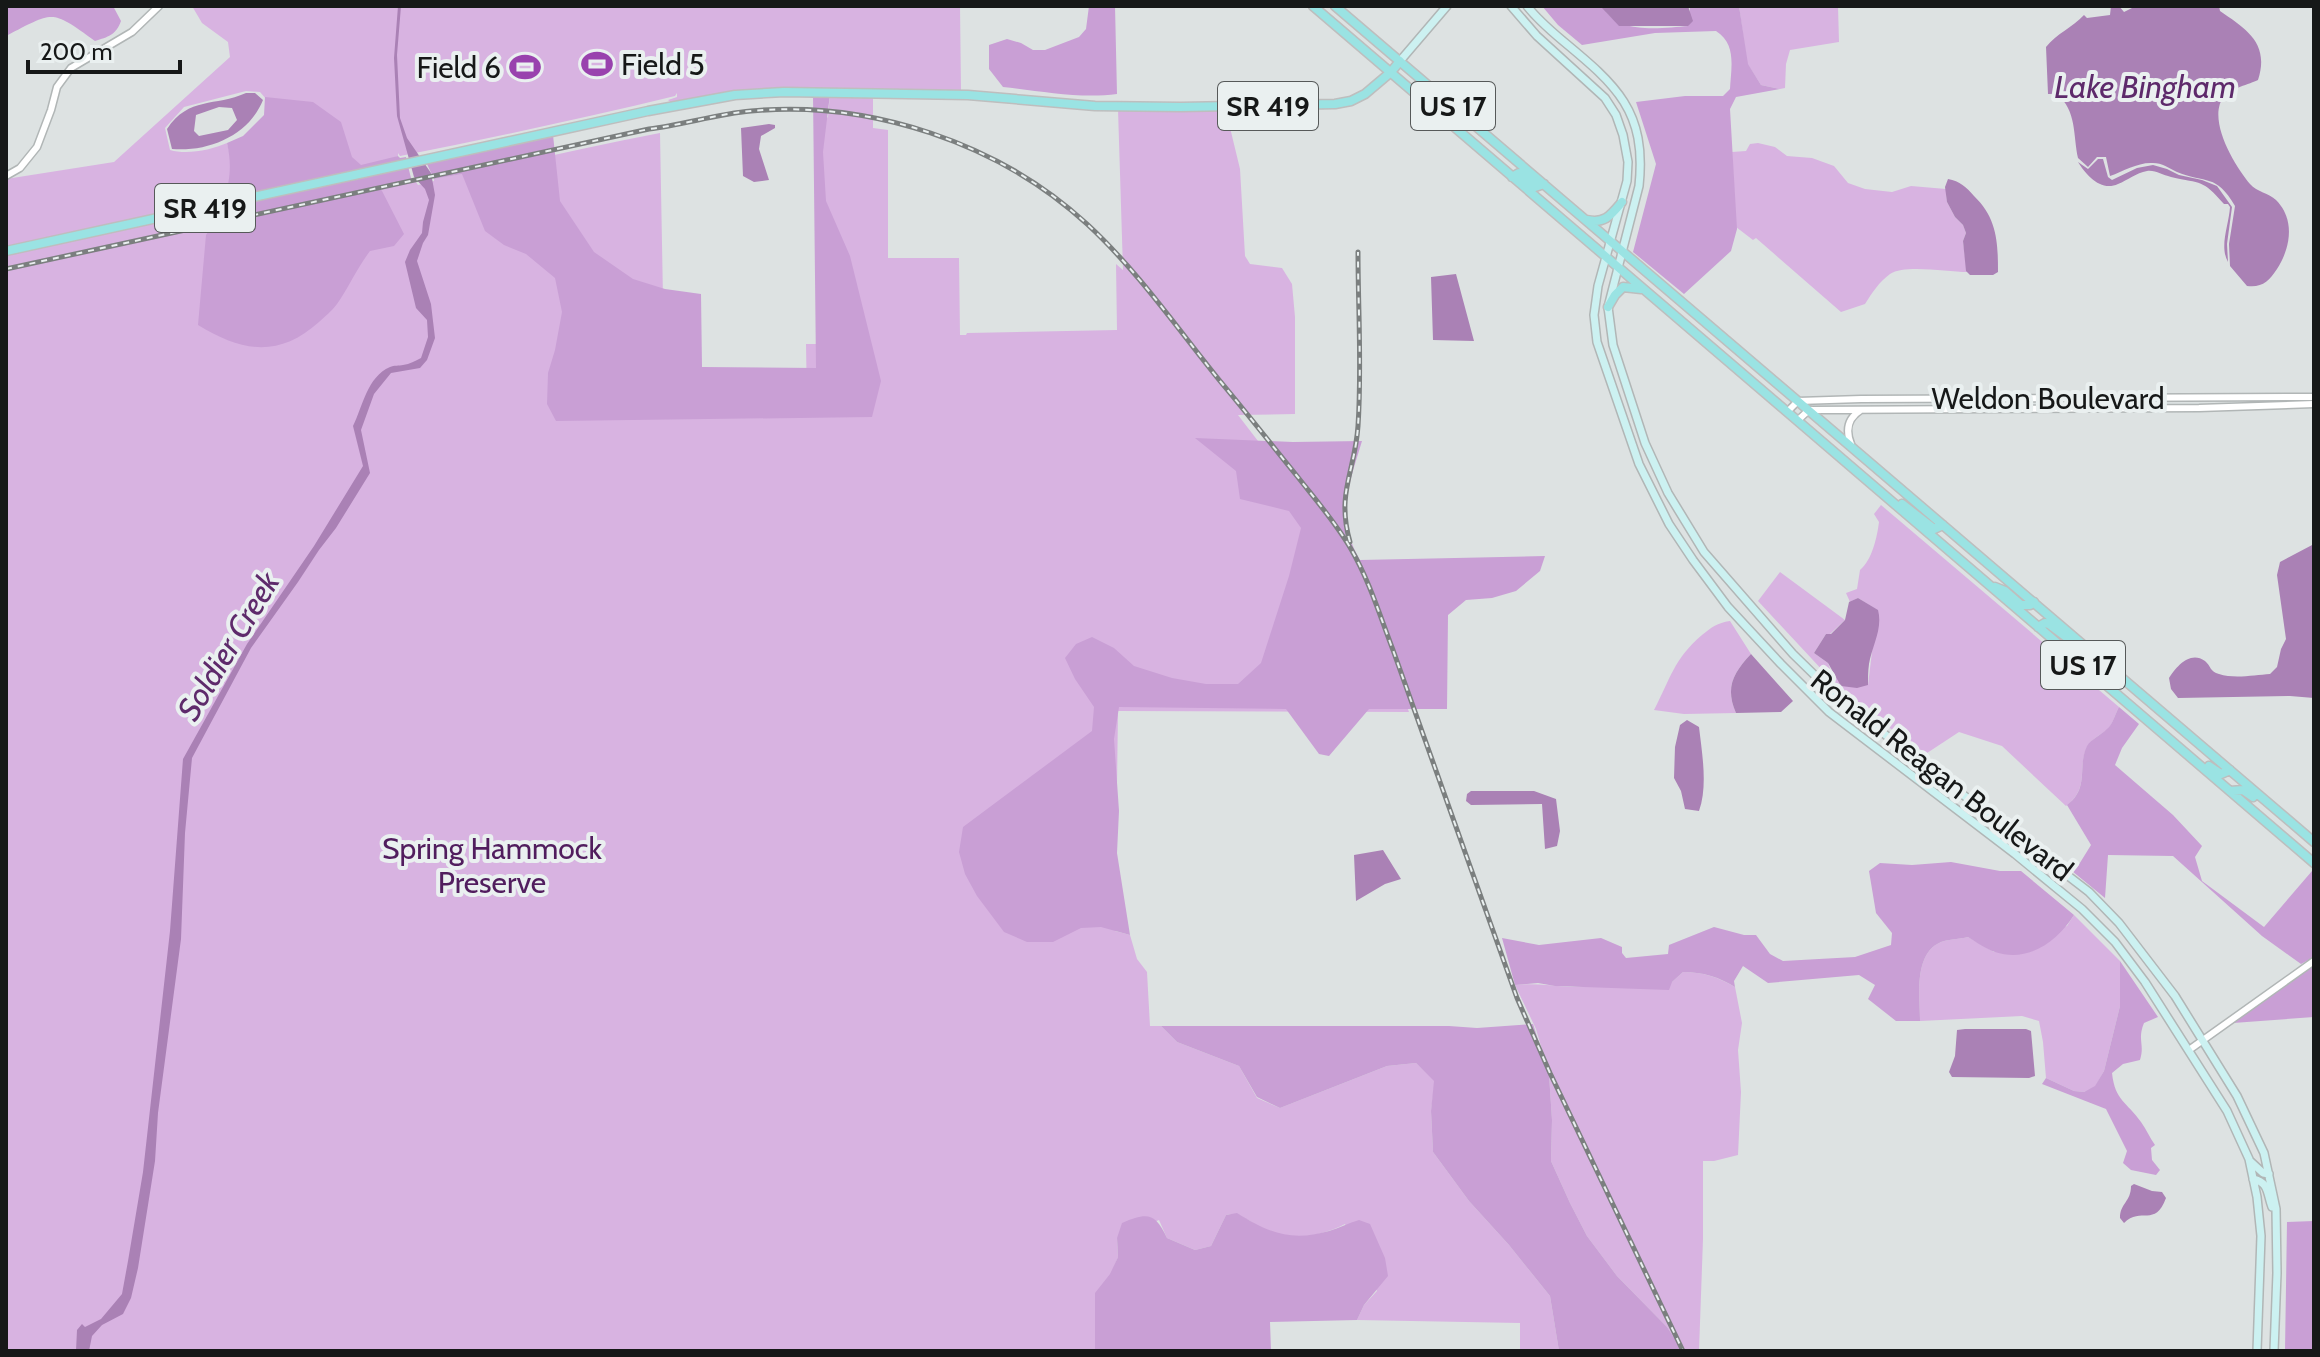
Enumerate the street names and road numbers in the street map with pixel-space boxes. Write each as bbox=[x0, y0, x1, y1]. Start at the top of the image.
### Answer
road number: SR 419 bbox=[1218, 82, 1318, 130]
road number: US 17 bbox=[1411, 82, 1495, 130]
road number: SR 419 bbox=[155, 184, 255, 232]
street label: Weldon Boulevard bbox=[1931, 380, 2165, 417]
road number: US 17 bbox=[2041, 641, 2125, 689]
street label: Ronald Reagan Boulevard bbox=[1803, 661, 2081, 889]

